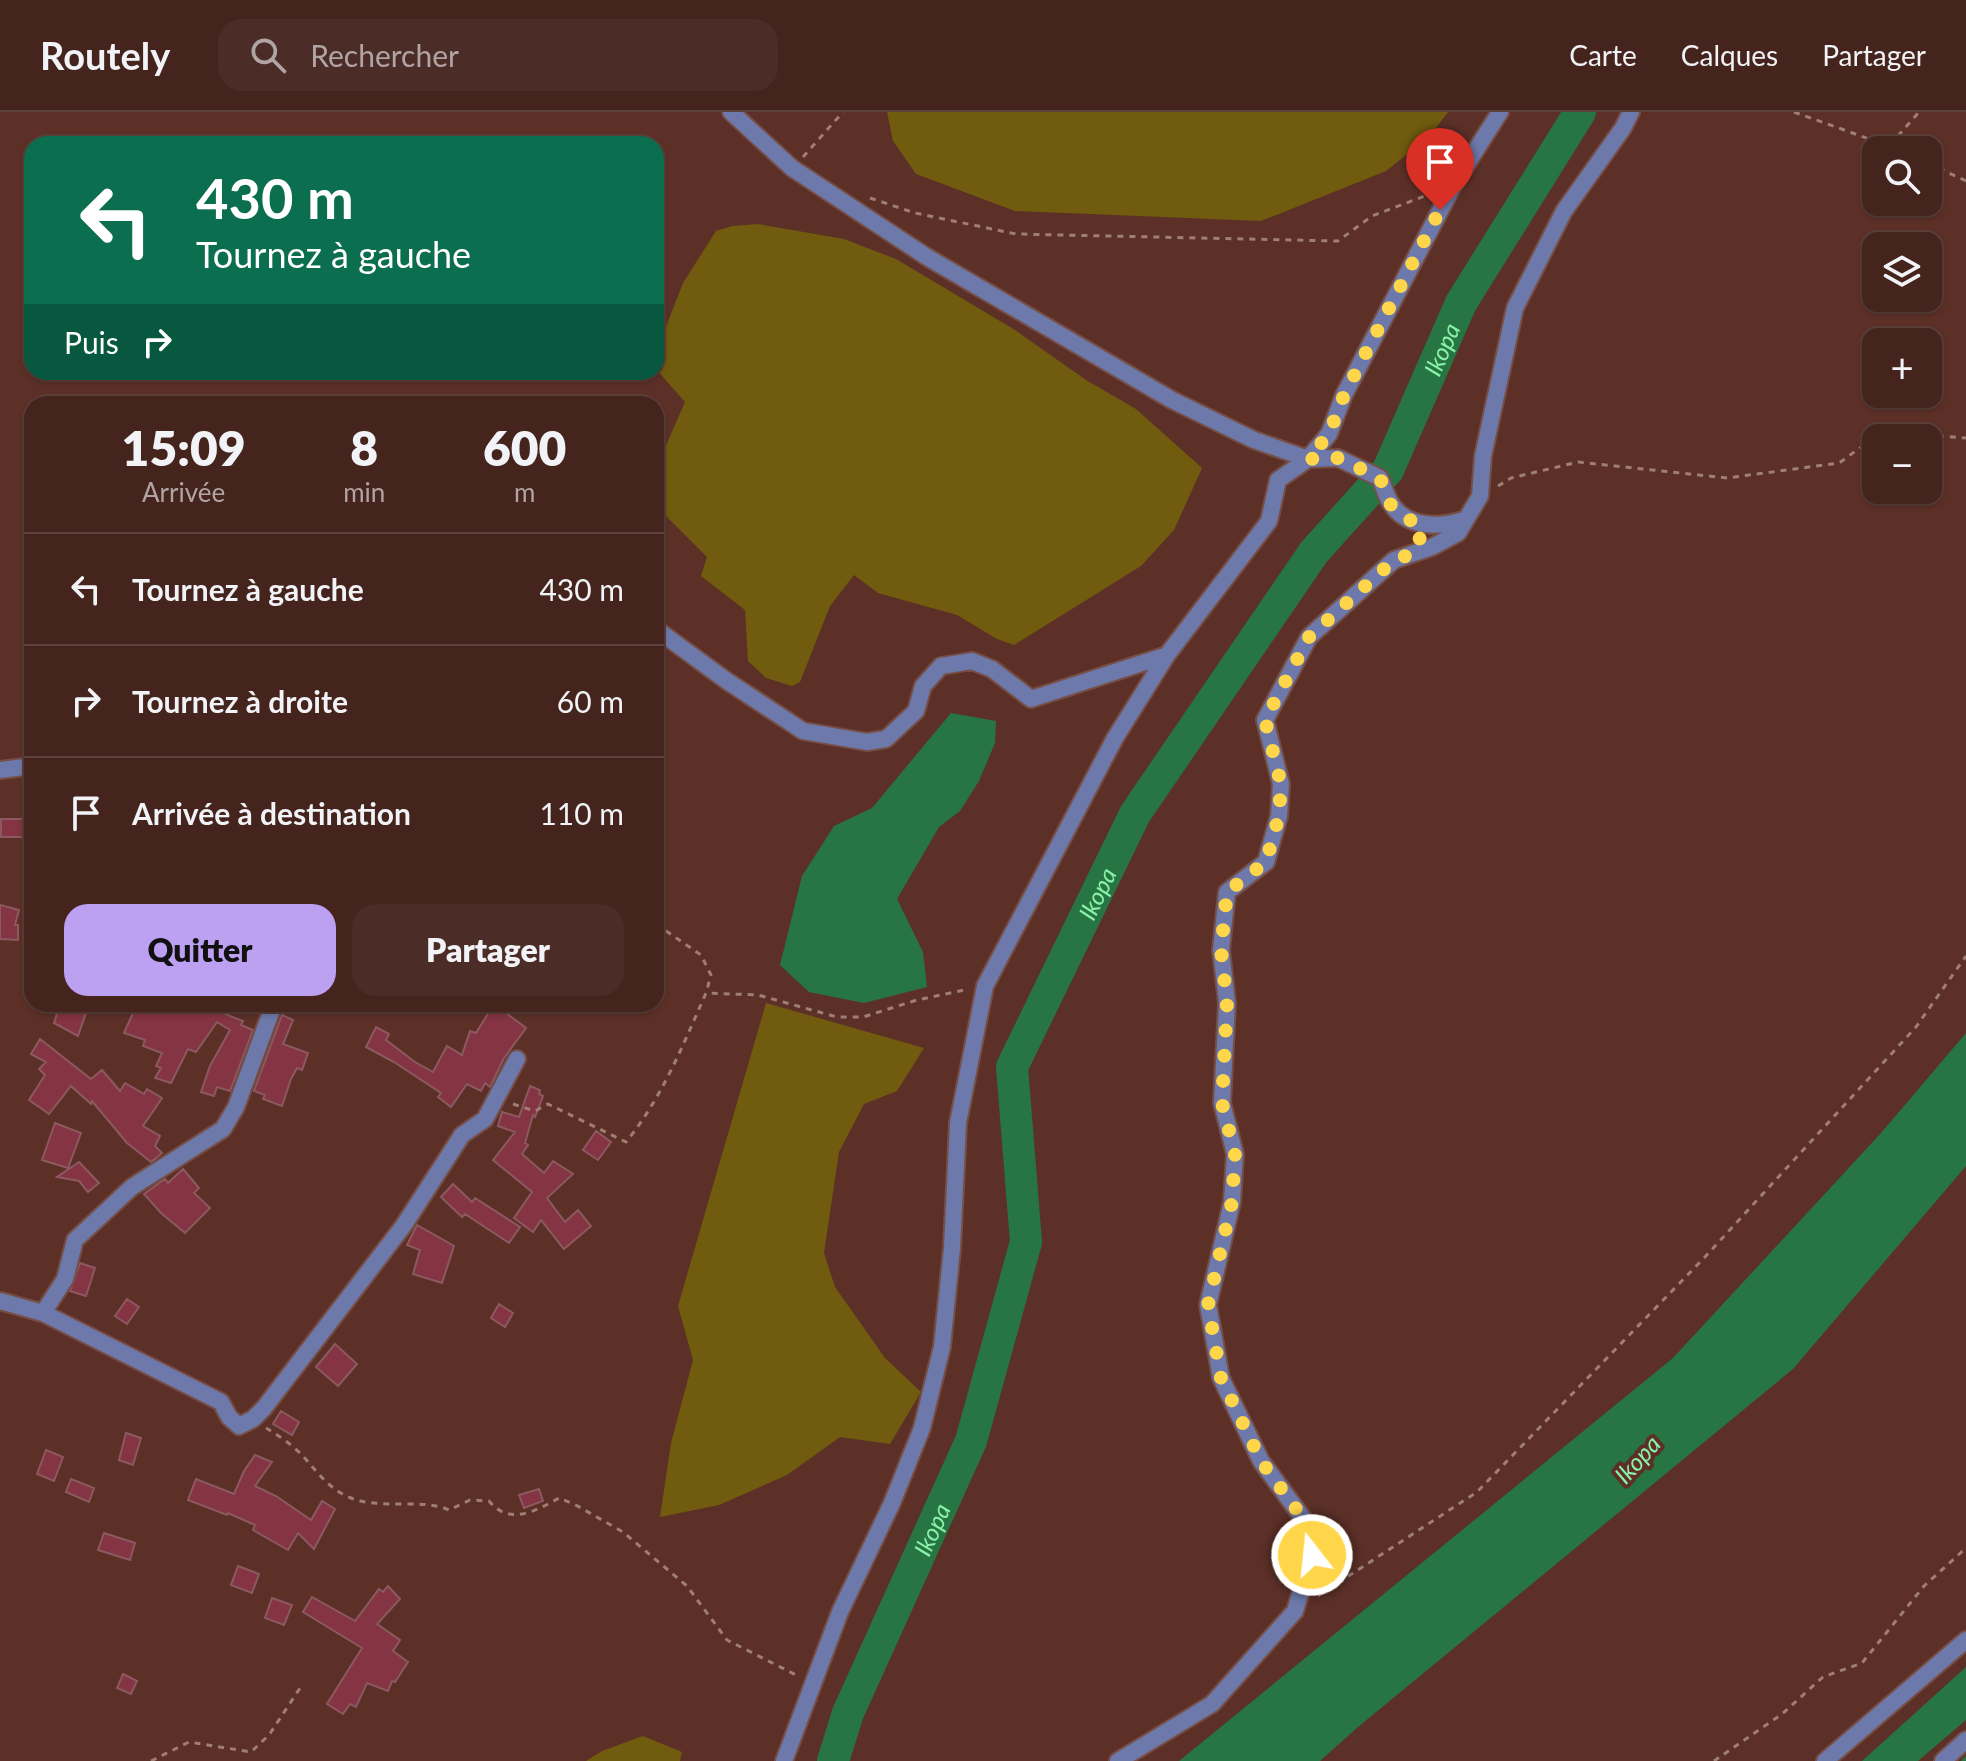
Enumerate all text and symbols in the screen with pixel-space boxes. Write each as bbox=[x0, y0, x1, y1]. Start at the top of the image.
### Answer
search box bbox=[218, 19, 778, 91]
text: Routely bbox=[40, 32, 170, 78]
icon: search bbox=[246, 33, 290, 77]
text: Rechercher bbox=[310, 37, 459, 73]
text: Carte bbox=[1569, 38, 1637, 72]
text: Calques bbox=[1681, 38, 1778, 72]
text: Partager bbox=[1822, 38, 1926, 72]
pin bbox=[1406, 128, 1474, 210]
map controls bbox=[1862, 136, 1942, 504]
button: search bbox=[1862, 136, 1942, 216]
icon: arrive bbox=[1418, 140, 1462, 184]
text: 430 m bbox=[196, 164, 354, 231]
icon: left bbox=[64, 168, 168, 272]
text: Tournez à gauche bbox=[196, 232, 471, 276]
button: layers bbox=[1862, 232, 1942, 312]
water label: Ikopa bbox=[1417, 318, 1465, 380]
icon: right bbox=[135, 320, 179, 364]
text: Puis bbox=[64, 324, 119, 360]
button: + bbox=[1862, 328, 1942, 408]
text: 15:09 bbox=[122, 419, 246, 476]
text: 8 bbox=[350, 419, 378, 476]
text: 600 bbox=[483, 419, 566, 476]
button: − bbox=[1862, 424, 1942, 504]
text: Arrivée bbox=[142, 476, 225, 508]
text: min bbox=[343, 476, 385, 508]
text: m bbox=[514, 476, 535, 508]
icon: left bbox=[64, 567, 108, 611]
text: Tournez à gauche bbox=[132, 571, 364, 607]
text: 430 m bbox=[539, 571, 624, 607]
icon: right bbox=[64, 679, 108, 723]
text: Tournez à droite bbox=[132, 683, 348, 719]
text: 60 m bbox=[557, 683, 624, 719]
icon: arrive bbox=[64, 791, 108, 835]
text: Arrivée à destination bbox=[132, 795, 411, 831]
text: 110 m bbox=[539, 795, 624, 831]
water label: Ikopa bbox=[1072, 862, 1121, 924]
button: Quitter bbox=[64, 904, 336, 996]
button: Partager bbox=[352, 904, 624, 996]
water label: Ikopa bbox=[1608, 1429, 1666, 1489]
water label: Ikopa bbox=[907, 1498, 956, 1560]
position arrow bbox=[1270, 1513, 1354, 1597]

